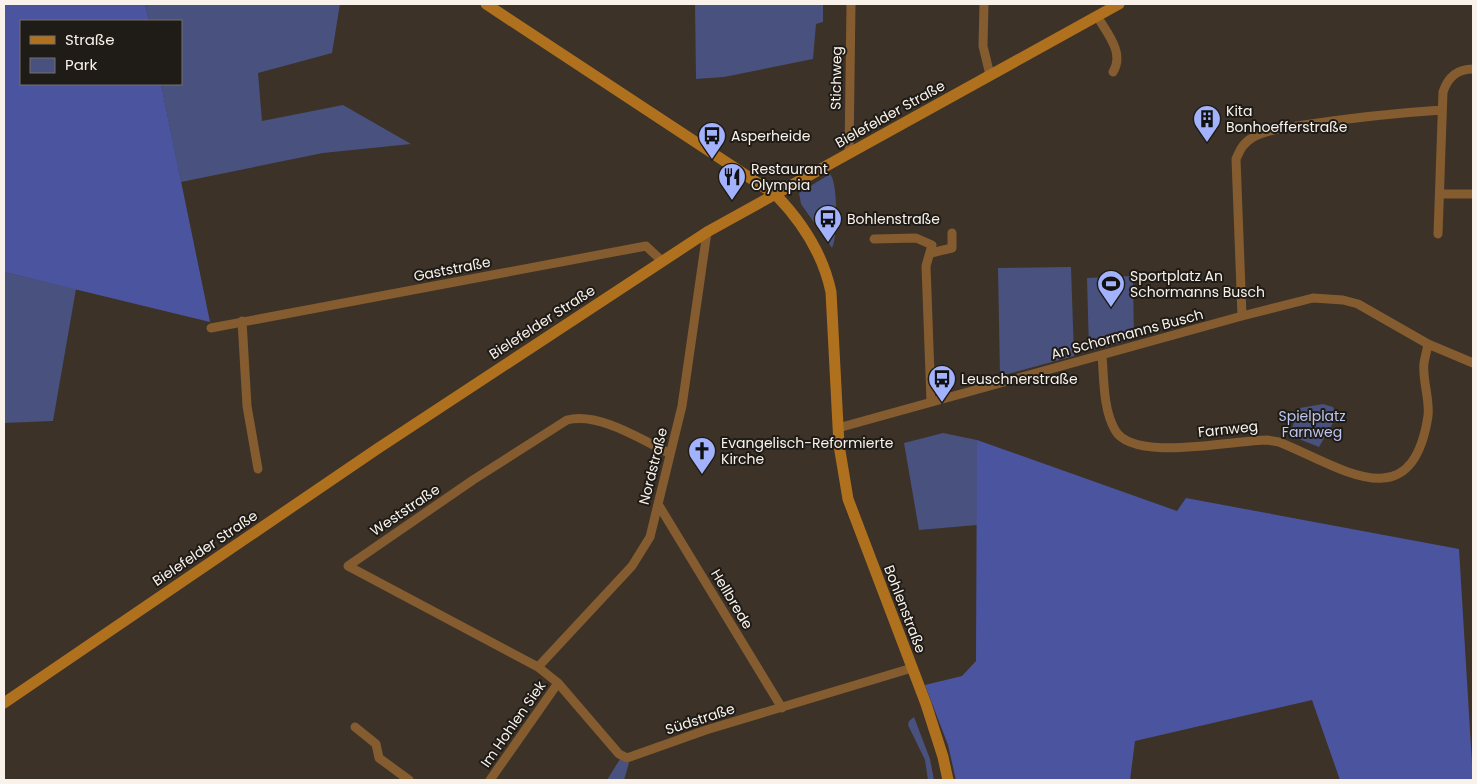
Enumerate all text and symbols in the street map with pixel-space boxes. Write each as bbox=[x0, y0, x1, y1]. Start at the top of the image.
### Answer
legend bbox=[20, 20, 182, 85]
text: Straße bbox=[65, 29, 115, 50]
street label: Stichweg bbox=[825, 46, 847, 110]
text: Park bbox=[65, 54, 97, 75]
street label: Bielefelder Straße bbox=[831, 75, 949, 153]
place label: Kita Bonhoefferstraße bbox=[1226, 101, 1348, 137]
building icon: Kita Bonhoefferstraße bbox=[1192, 104, 1222, 143]
bus stop icon: Asperheide bbox=[697, 121, 727, 160]
place label: Asperheide bbox=[731, 126, 811, 146]
place label: Restaurant Olympia bbox=[751, 159, 828, 195]
restaurant icon: Restaurant Olympia bbox=[717, 162, 747, 201]
bus stop icon: Bohlenstraße bbox=[813, 204, 843, 243]
place label: Bohlenstraße bbox=[847, 209, 940, 229]
street label: Gaststraße bbox=[412, 252, 493, 286]
place label: Sportplatz An Schormanns Busch bbox=[1130, 266, 1265, 302]
sports icon: Sportplatz An Schormanns Busch bbox=[1096, 269, 1126, 308]
street label: Bielefelder Straße bbox=[485, 280, 599, 364]
street label: An Schormanns Busch bbox=[1049, 304, 1205, 364]
bus stop icon: Leuschnerstraße bbox=[927, 364, 957, 403]
place label: Leuschnerstraße bbox=[961, 369, 1078, 389]
park label: Spielplatz Farnweg bbox=[1278, 406, 1346, 442]
street label: Farnweg bbox=[1197, 416, 1259, 442]
street label: Nordstraße bbox=[634, 425, 672, 507]
place label: Evangelisch-Reformierte Kirche bbox=[721, 433, 894, 469]
church icon: Evangelisch-Reformierte Kirche bbox=[687, 436, 717, 475]
street label: Weststraße bbox=[366, 479, 444, 541]
street label: Bielefelder Straße bbox=[148, 505, 262, 591]
street label: Bohlenstraße bbox=[879, 562, 931, 656]
street label: Hellbrede bbox=[706, 565, 758, 633]
street label: Im Hohlen Siek bbox=[476, 676, 551, 771]
street label: Südstraße bbox=[663, 698, 738, 740]

